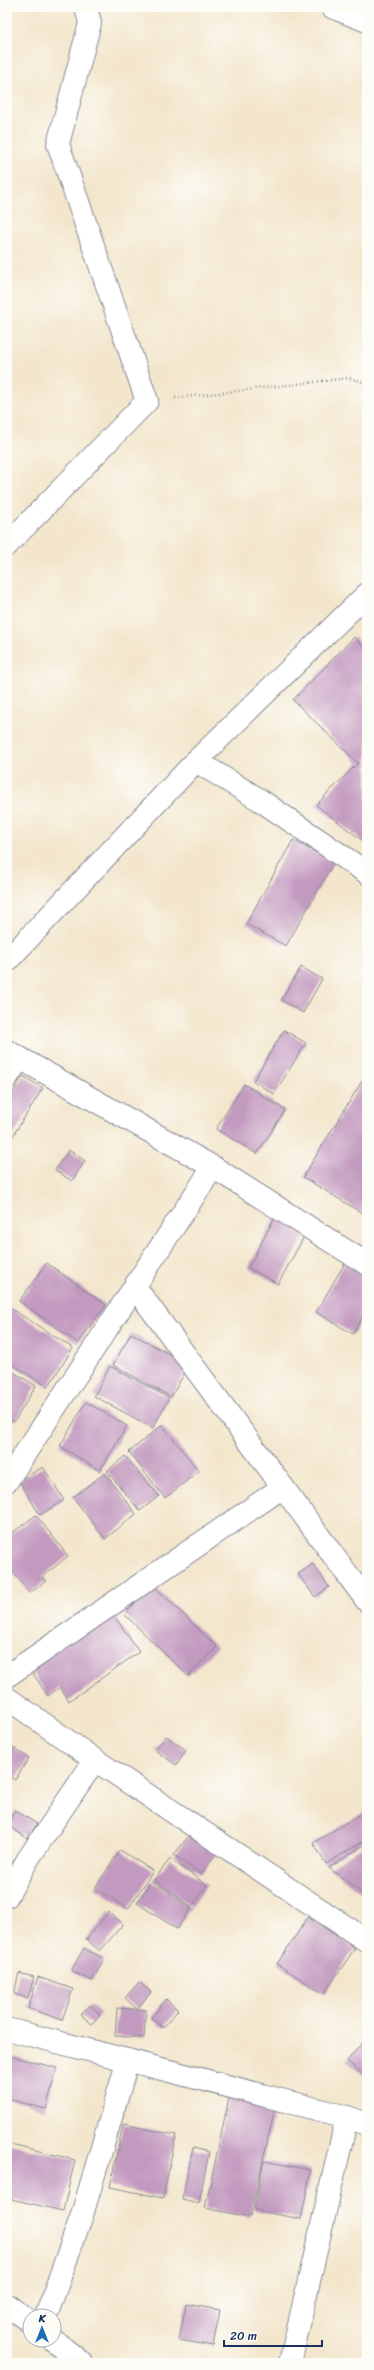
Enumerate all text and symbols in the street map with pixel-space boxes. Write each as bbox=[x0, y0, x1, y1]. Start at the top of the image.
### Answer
north arrow bbox=[22, 2308, 62, 2348]
text: K bbox=[38, 2309, 47, 2328]
scale bar bbox=[224, 2322, 322, 2348]
text: 20 m bbox=[230, 2325, 257, 2347]

